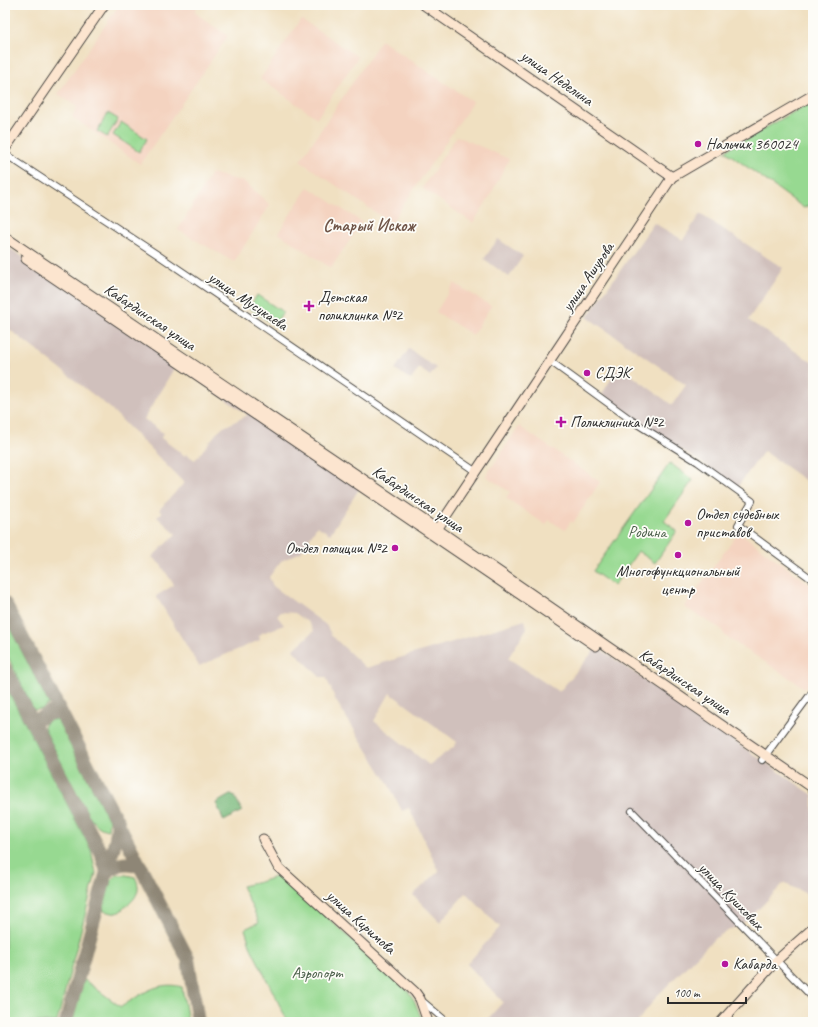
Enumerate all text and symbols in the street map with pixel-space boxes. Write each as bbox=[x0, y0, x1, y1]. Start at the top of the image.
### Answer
street label: улица Неделина bbox=[516, 45, 598, 111]
place label: Нальчик 360024 bbox=[706, 134, 800, 154]
marker: Нальчик 360024 bbox=[693, 139, 703, 149]
district label: Старый Искож bbox=[323, 215, 417, 236]
street label: улица Ашурова bbox=[557, 237, 619, 316]
street label: улица Мусукаева bbox=[204, 267, 293, 336]
street label: Кабардинская улица bbox=[100, 279, 201, 356]
place label: Детская поликлинка №2 bbox=[318, 287, 404, 325]
marker: Детская поликлинка №2 bbox=[303, 300, 315, 312]
place label: СДЭК bbox=[595, 363, 633, 383]
marker: СДЭК bbox=[582, 368, 592, 378]
place label: Поликлиника №2 bbox=[570, 412, 665, 432]
marker: Поликлиника №2 bbox=[555, 416, 567, 428]
street label: Кабардинская улица bbox=[368, 461, 469, 538]
place label: Отдел судебных приставов bbox=[696, 504, 780, 542]
marker: Отдел судебных приставов bbox=[683, 518, 693, 528]
park label: Родина bbox=[628, 522, 667, 542]
place label: Отдел полиции №2 bbox=[286, 538, 389, 558]
marker: Отдел полиции №2 bbox=[390, 543, 400, 553]
marker: Многофункциональный центр bbox=[673, 550, 683, 560]
place label: Многофункциональный центр bbox=[616, 561, 741, 599]
street label: Кабардинская улица bbox=[635, 644, 736, 721]
street label: улица Кушховых bbox=[693, 857, 769, 935]
street label: улица Киримова bbox=[322, 885, 400, 959]
place label: Кабарда bbox=[733, 954, 778, 974]
marker: Кабарда bbox=[720, 959, 730, 969]
park label: Аэропорт bbox=[292, 963, 344, 983]
scale bar bbox=[668, 979, 746, 1005]
text: 100 m bbox=[674, 985, 701, 1001]

